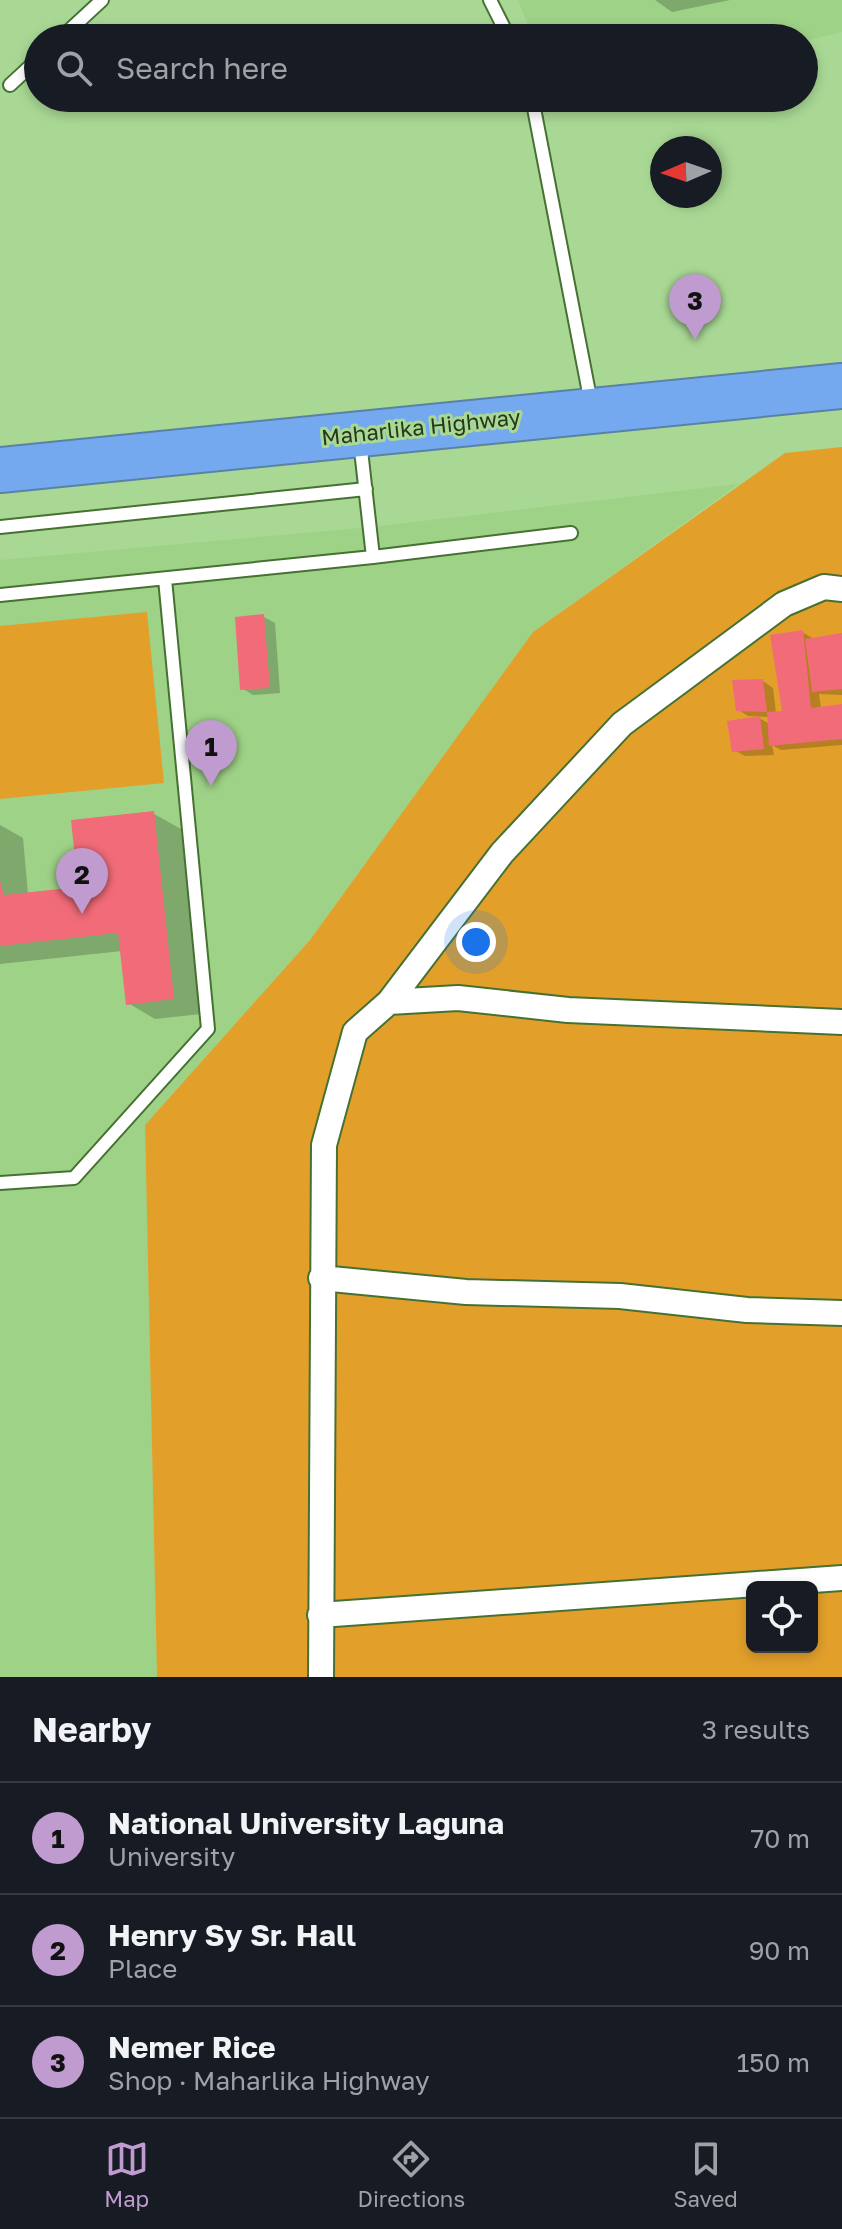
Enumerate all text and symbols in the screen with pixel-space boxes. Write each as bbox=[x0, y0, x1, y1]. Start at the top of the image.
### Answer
search box bbox=[24, 24, 818, 112]
icon: search bbox=[52, 46, 96, 90]
text: Search here bbox=[116, 50, 288, 86]
north arrow bbox=[650, 136, 722, 208]
pin: 3 bbox=[669, 274, 721, 340]
street label: Maharlika Highway bbox=[320, 403, 522, 450]
pin: 1 bbox=[185, 720, 237, 786]
pin: 2 bbox=[56, 848, 108, 914]
your location bbox=[456, 922, 496, 962]
map controls bbox=[746, 1581, 818, 1653]
button: locate bbox=[746, 1581, 818, 1653]
text: Nearby bbox=[32, 1709, 152, 1749]
text: 3 results bbox=[702, 1714, 810, 1745]
text: National University Laguna bbox=[108, 1805, 504, 1841]
text: 1 bbox=[51, 1823, 65, 1854]
text: 70 m bbox=[751, 1823, 810, 1854]
text: University bbox=[108, 1841, 235, 1872]
text: Henry Sy Sr. Hall bbox=[108, 1917, 356, 1953]
text: 2 bbox=[50, 1935, 66, 1966]
text: 90 m bbox=[749, 1935, 810, 1966]
text: Place bbox=[108, 1953, 177, 1984]
text: Nemer Rice bbox=[108, 2029, 276, 2065]
text: 3 bbox=[50, 2047, 66, 2078]
text: 150 m bbox=[737, 2047, 810, 2078]
text: Shop · Maharlika Highway bbox=[108, 2065, 430, 2096]
tab: Map bbox=[104, 2137, 149, 2212]
tab: Directions bbox=[358, 2137, 465, 2212]
tab: Saved bbox=[674, 2137, 738, 2212]

